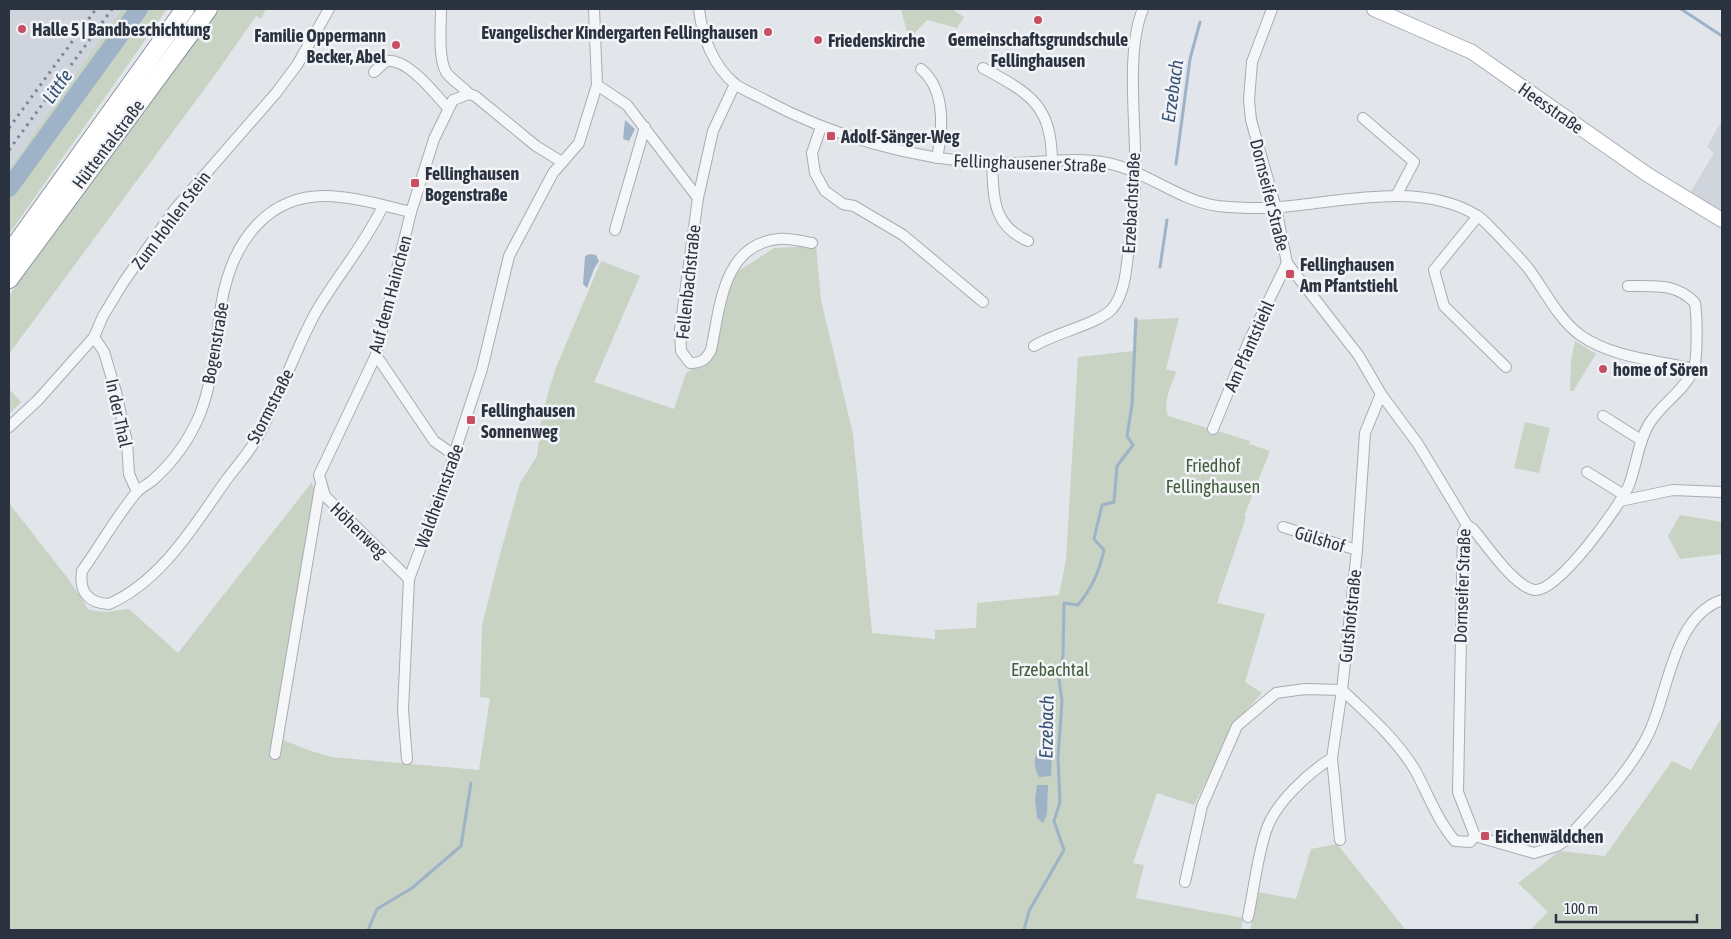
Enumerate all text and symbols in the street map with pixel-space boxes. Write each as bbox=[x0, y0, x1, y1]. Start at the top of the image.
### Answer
marker: Gemeinschaftsgrundschule Fellinghausen bbox=[1032, 14, 1044, 26]
place label: Halle 5 | Bandbeschichtung bbox=[32, 19, 211, 40]
place label: Evangelischer Kindergarten Fellinghausen bbox=[481, 22, 758, 43]
marker: Halle 5 | Bandbeschichtung bbox=[16, 23, 28, 35]
place label: Familie Oppermann Becker, Abel bbox=[254, 25, 386, 67]
marker: Evangelischer Kindergarten Fellinghausen bbox=[762, 26, 774, 38]
place label: Gemeinschaftsgrundschule Fellinghausen bbox=[948, 29, 1128, 71]
place label: Friedenskirche bbox=[828, 30, 925, 51]
marker: Friedenskirche bbox=[812, 34, 824, 46]
marker: Familie Oppermann Becker, Abel bbox=[390, 39, 402, 51]
water label: Erzebach bbox=[1157, 58, 1187, 124]
water label: Littfe bbox=[37, 65, 77, 107]
street label: Heesstraße bbox=[1514, 78, 1588, 138]
street label: Hüttentalstraße bbox=[68, 95, 148, 193]
place label: Adolf-Sänger-Weg bbox=[840, 126, 960, 147]
marker: Adolf-Sänger-Weg bbox=[825, 130, 837, 142]
street label: Dornseifer Straße bbox=[1246, 137, 1294, 253]
street label: Fellinghausener Straße bbox=[953, 150, 1107, 176]
street label: Erzebachstraße bbox=[1118, 152, 1144, 254]
place label: Fellinghausen Bogenstraße bbox=[425, 163, 520, 205]
street label: Zum Hohlen Stein bbox=[127, 167, 215, 273]
marker: Fellinghausen Bogenstraße bbox=[409, 177, 421, 189]
street label: Fellenbachstraße bbox=[672, 224, 704, 340]
street label: Auf dem Hainchen bbox=[364, 233, 416, 355]
place label: Fellinghausen Am Pfantstiehl bbox=[1299, 254, 1398, 296]
marker: Fellinghausen Am Pfantstiehl bbox=[1284, 268, 1296, 280]
street label: Am Pfantstiehl bbox=[1220, 297, 1279, 395]
street label: Bogenstraße bbox=[197, 300, 233, 386]
place label: home of Sören bbox=[1613, 359, 1708, 380]
marker: home of Sören bbox=[1597, 363, 1609, 375]
street label: Stormstraße bbox=[242, 365, 298, 447]
street label: In der Thal bbox=[101, 377, 137, 449]
place label: Fellinghausen Sonnenweg bbox=[481, 400, 576, 442]
marker: Fellinghausen Sonnenweg bbox=[465, 414, 477, 426]
street label: Waldheimstraße bbox=[410, 441, 468, 551]
park label: Friedhof Fellinghausen bbox=[1166, 455, 1260, 497]
street label: Höhenweg bbox=[326, 498, 392, 562]
street label: Gülshof bbox=[1292, 521, 1348, 557]
street label: Dornseifer Straße bbox=[1450, 528, 1474, 644]
street label: Gutshofstraße bbox=[1335, 568, 1365, 664]
park label: Erzebachtal bbox=[1011, 659, 1089, 680]
water label: Erzebach bbox=[1034, 695, 1058, 759]
place label: Eichenwäldchen bbox=[1495, 826, 1604, 847]
marker: Eichenwäldchen bbox=[1479, 830, 1491, 842]
scale bar bbox=[1556, 892, 1697, 924]
text: 100 m bbox=[1564, 900, 1598, 917]

